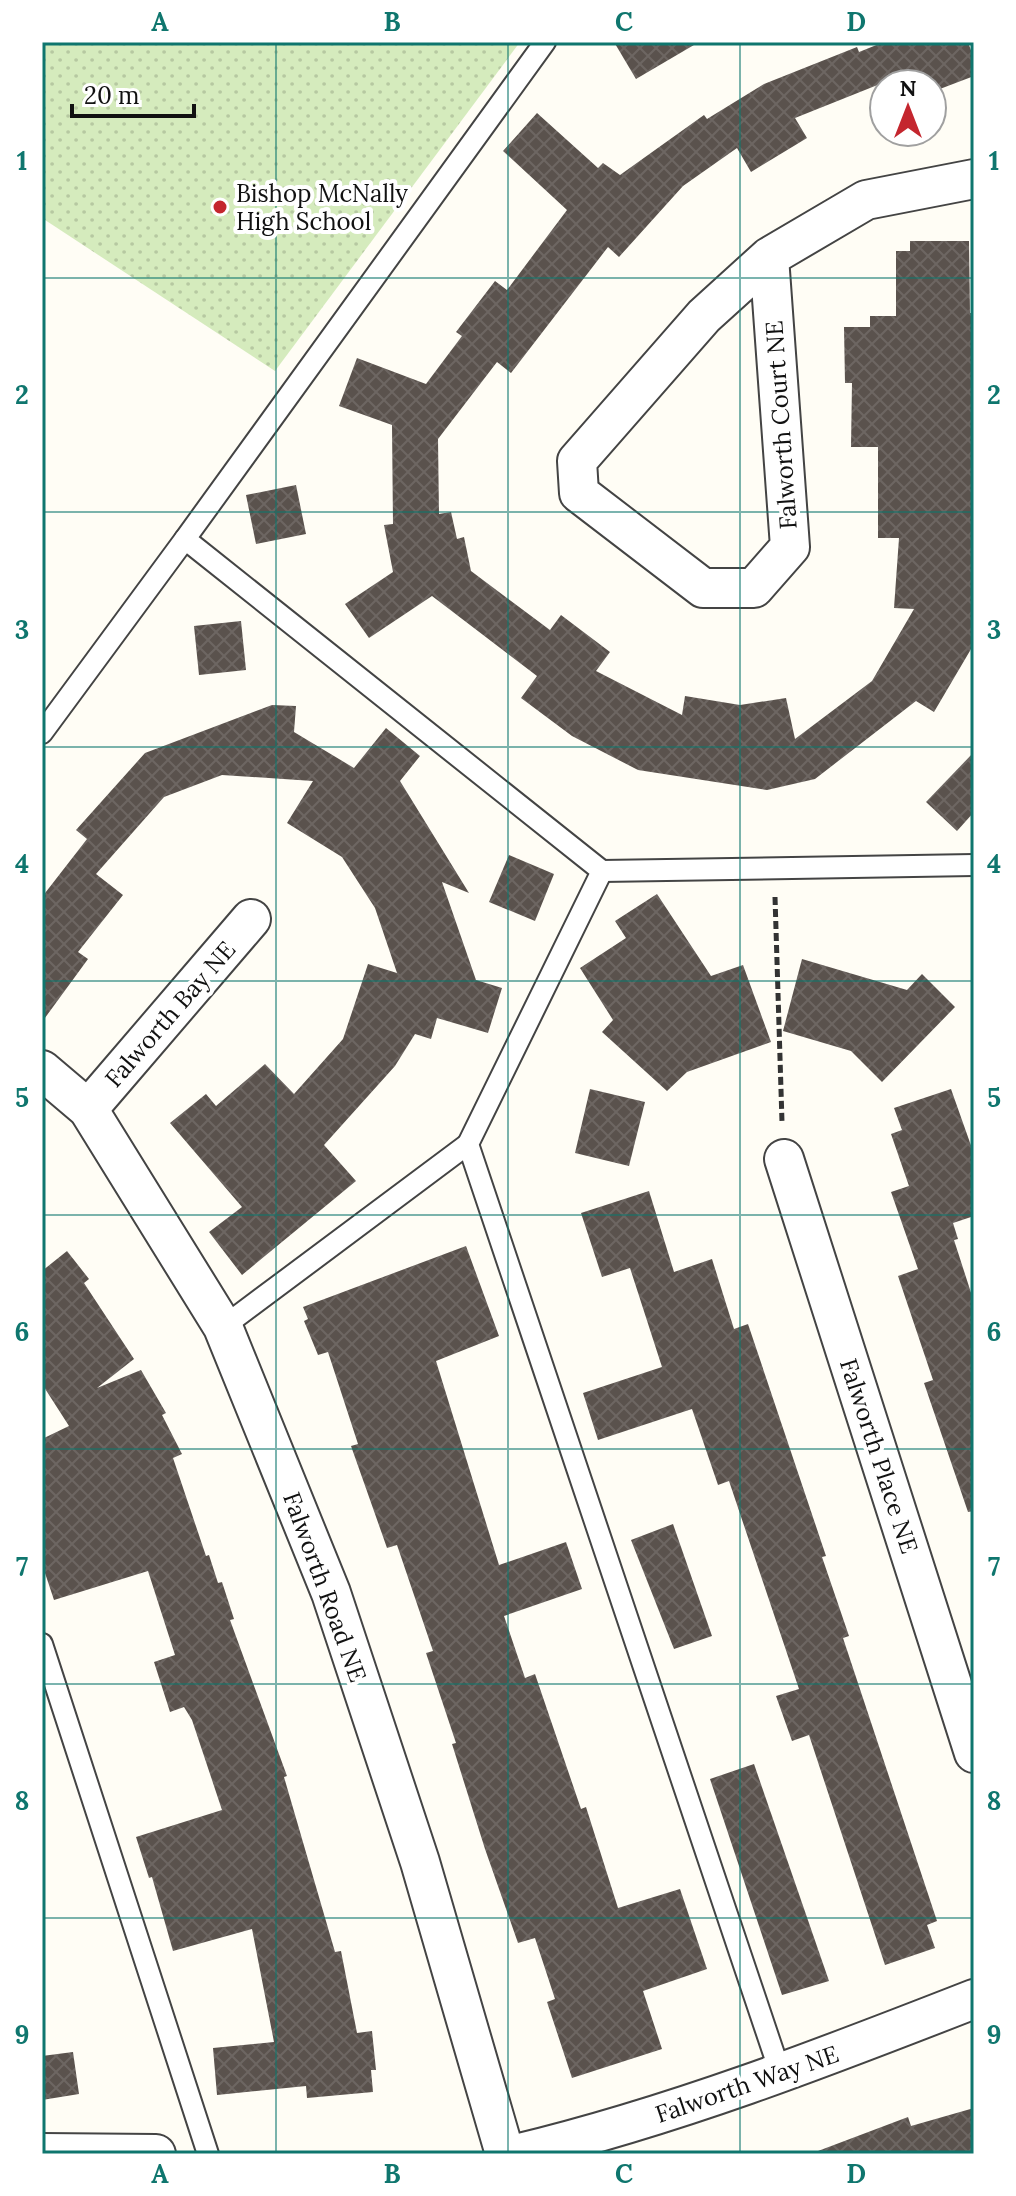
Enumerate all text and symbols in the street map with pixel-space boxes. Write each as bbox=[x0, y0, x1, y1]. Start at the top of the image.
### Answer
text: A bbox=[151, 5, 169, 38]
text: B bbox=[383, 5, 401, 38]
text: C bbox=[615, 5, 633, 38]
text: D bbox=[846, 5, 866, 38]
scale bar bbox=[72, 68, 194, 118]
north arrow bbox=[868, 68, 948, 148]
text: N bbox=[899, 74, 917, 102]
text: 20 m bbox=[84, 80, 140, 111]
text: 1 bbox=[17, 144, 27, 177]
text: 1 bbox=[989, 144, 999, 177]
place label: Bishop McNally High School bbox=[236, 178, 408, 237]
marker: Bishop McNally High School bbox=[211, 198, 229, 216]
street label: Falworth Court NE bbox=[758, 320, 804, 530]
text: 2 bbox=[15, 378, 29, 411]
text: 2 bbox=[987, 378, 1001, 411]
text: 3 bbox=[15, 613, 29, 646]
text: 3 bbox=[987, 613, 1001, 646]
text: 4 bbox=[15, 847, 29, 880]
text: 4 bbox=[987, 847, 1001, 880]
street label: Falworth Bay NE bbox=[98, 934, 242, 1094]
text: 5 bbox=[15, 1081, 29, 1114]
text: 5 bbox=[987, 1081, 1001, 1114]
text: 6 bbox=[15, 1315, 29, 1348]
text: 6 bbox=[987, 1315, 1001, 1348]
street label: Falworth Place NE bbox=[833, 1355, 925, 1557]
street label: Falworth Road NE bbox=[276, 1488, 374, 1686]
text: 7 bbox=[16, 1550, 28, 1583]
text: 7 bbox=[988, 1550, 1000, 1583]
text: 8 bbox=[15, 1784, 29, 1817]
text: 8 bbox=[987, 1784, 1001, 1817]
text: 9 bbox=[15, 2018, 29, 2051]
text: 9 bbox=[987, 2018, 1001, 2051]
street label: Falworth Way NE bbox=[651, 2038, 843, 2130]
text: A bbox=[151, 2157, 169, 2190]
text: B bbox=[383, 2157, 401, 2190]
text: C bbox=[615, 2157, 633, 2190]
text: D bbox=[846, 2157, 866, 2190]

